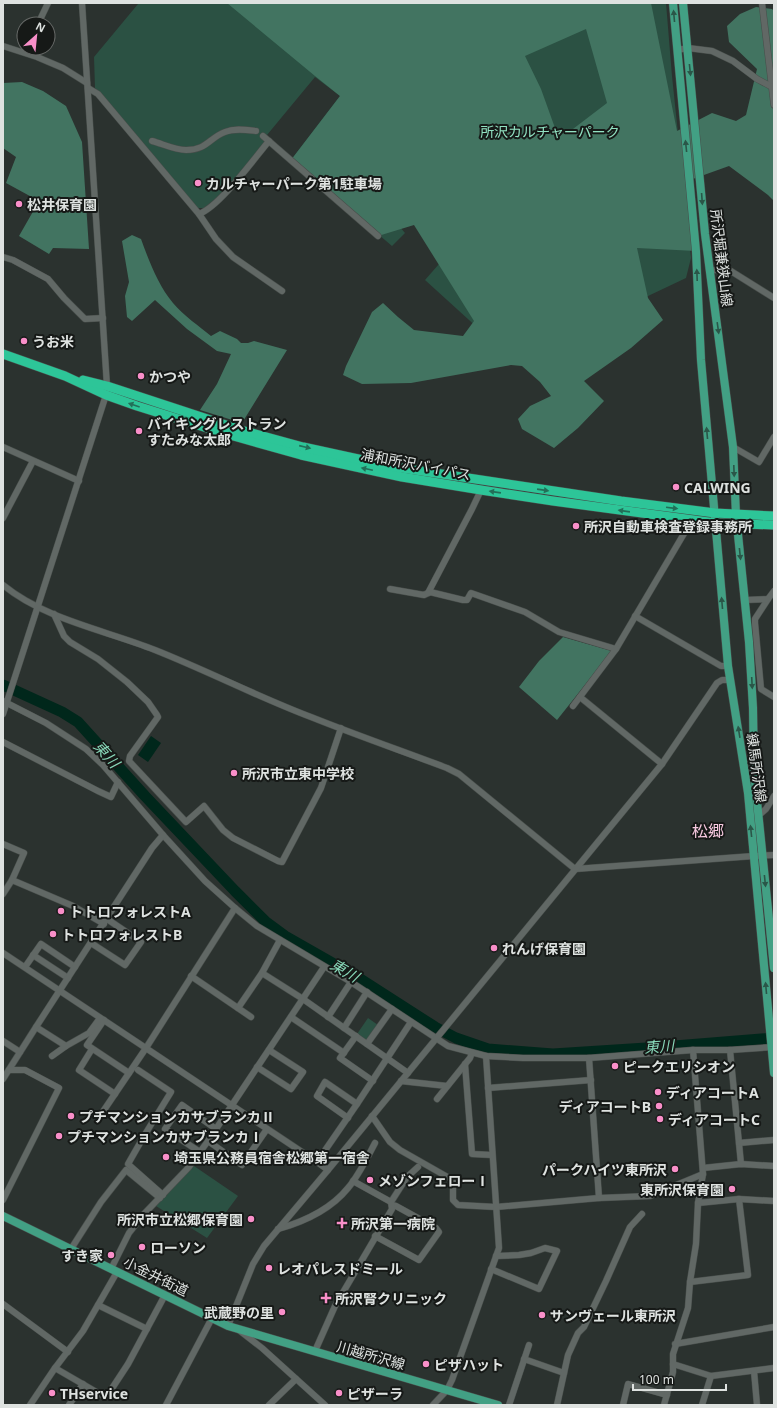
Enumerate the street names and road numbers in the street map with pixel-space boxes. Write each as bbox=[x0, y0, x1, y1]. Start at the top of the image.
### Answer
street label: 所沢堀兼狭山線 bbox=[707, 208, 737, 308]
street label: 浦和所沢バイパス bbox=[359, 444, 473, 484]
street label: 練馬所沢線 bbox=[743, 732, 771, 804]
street label: 小金井街道 bbox=[120, 1252, 192, 1300]
street label: 川越所沢線 bbox=[335, 1336, 407, 1374]

